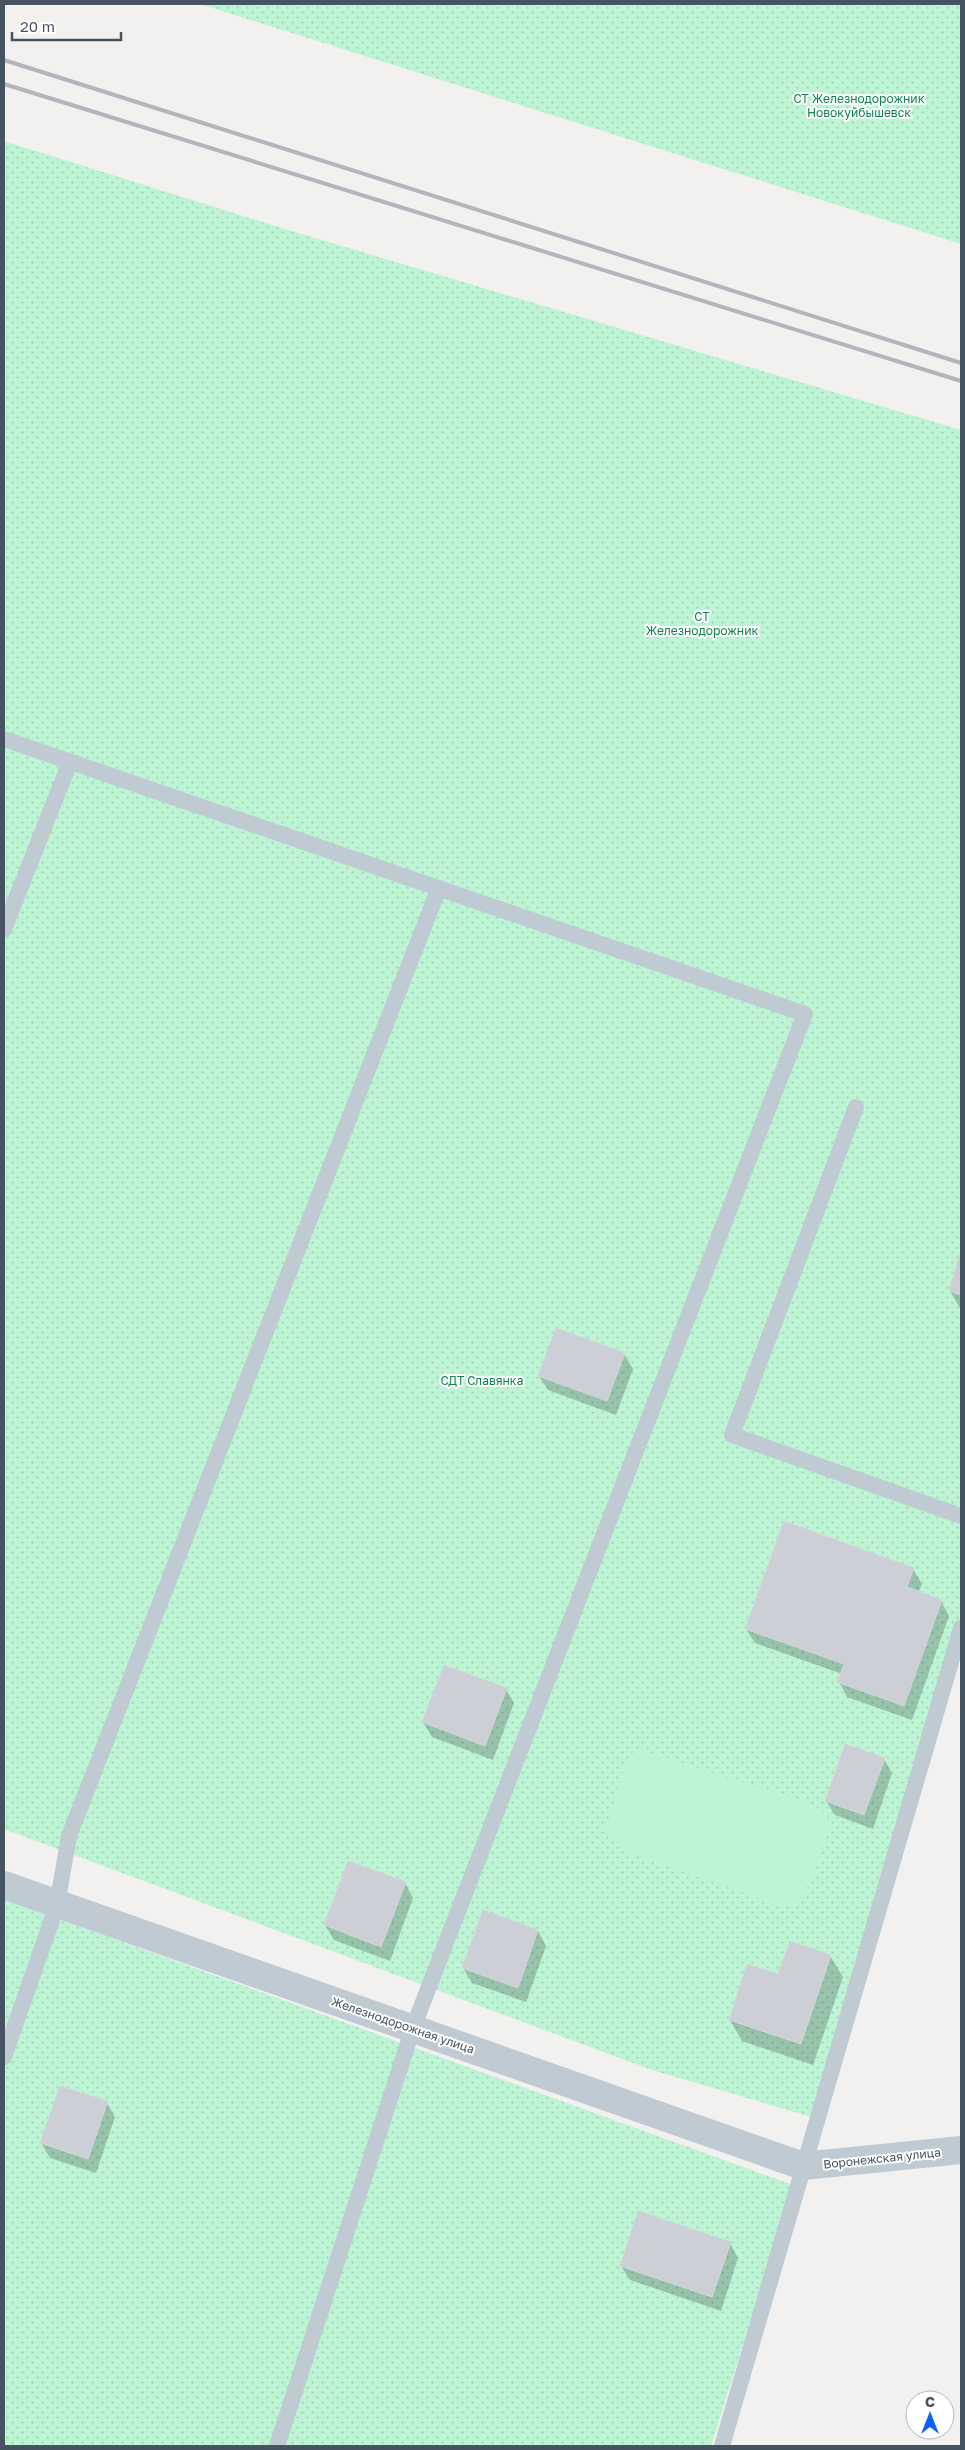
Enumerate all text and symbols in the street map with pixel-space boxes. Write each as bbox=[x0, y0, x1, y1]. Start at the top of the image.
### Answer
scale bar bbox=[12, 10, 121, 42]
text: 20 m bbox=[20, 17, 55, 35]
park label: СТ Железнодорожник Новокуйбышевск bbox=[793, 91, 925, 120]
park label: СТ Железнодорожник bbox=[646, 609, 758, 638]
park label: СДТ Славянка bbox=[441, 1373, 523, 1388]
street label: Железнодорожная улица bbox=[329, 1993, 477, 2057]
street label: Воронежская улица bbox=[822, 2144, 942, 2172]
north arrow bbox=[905, 2390, 955, 2440]
text: С bbox=[925, 2393, 935, 2410]

